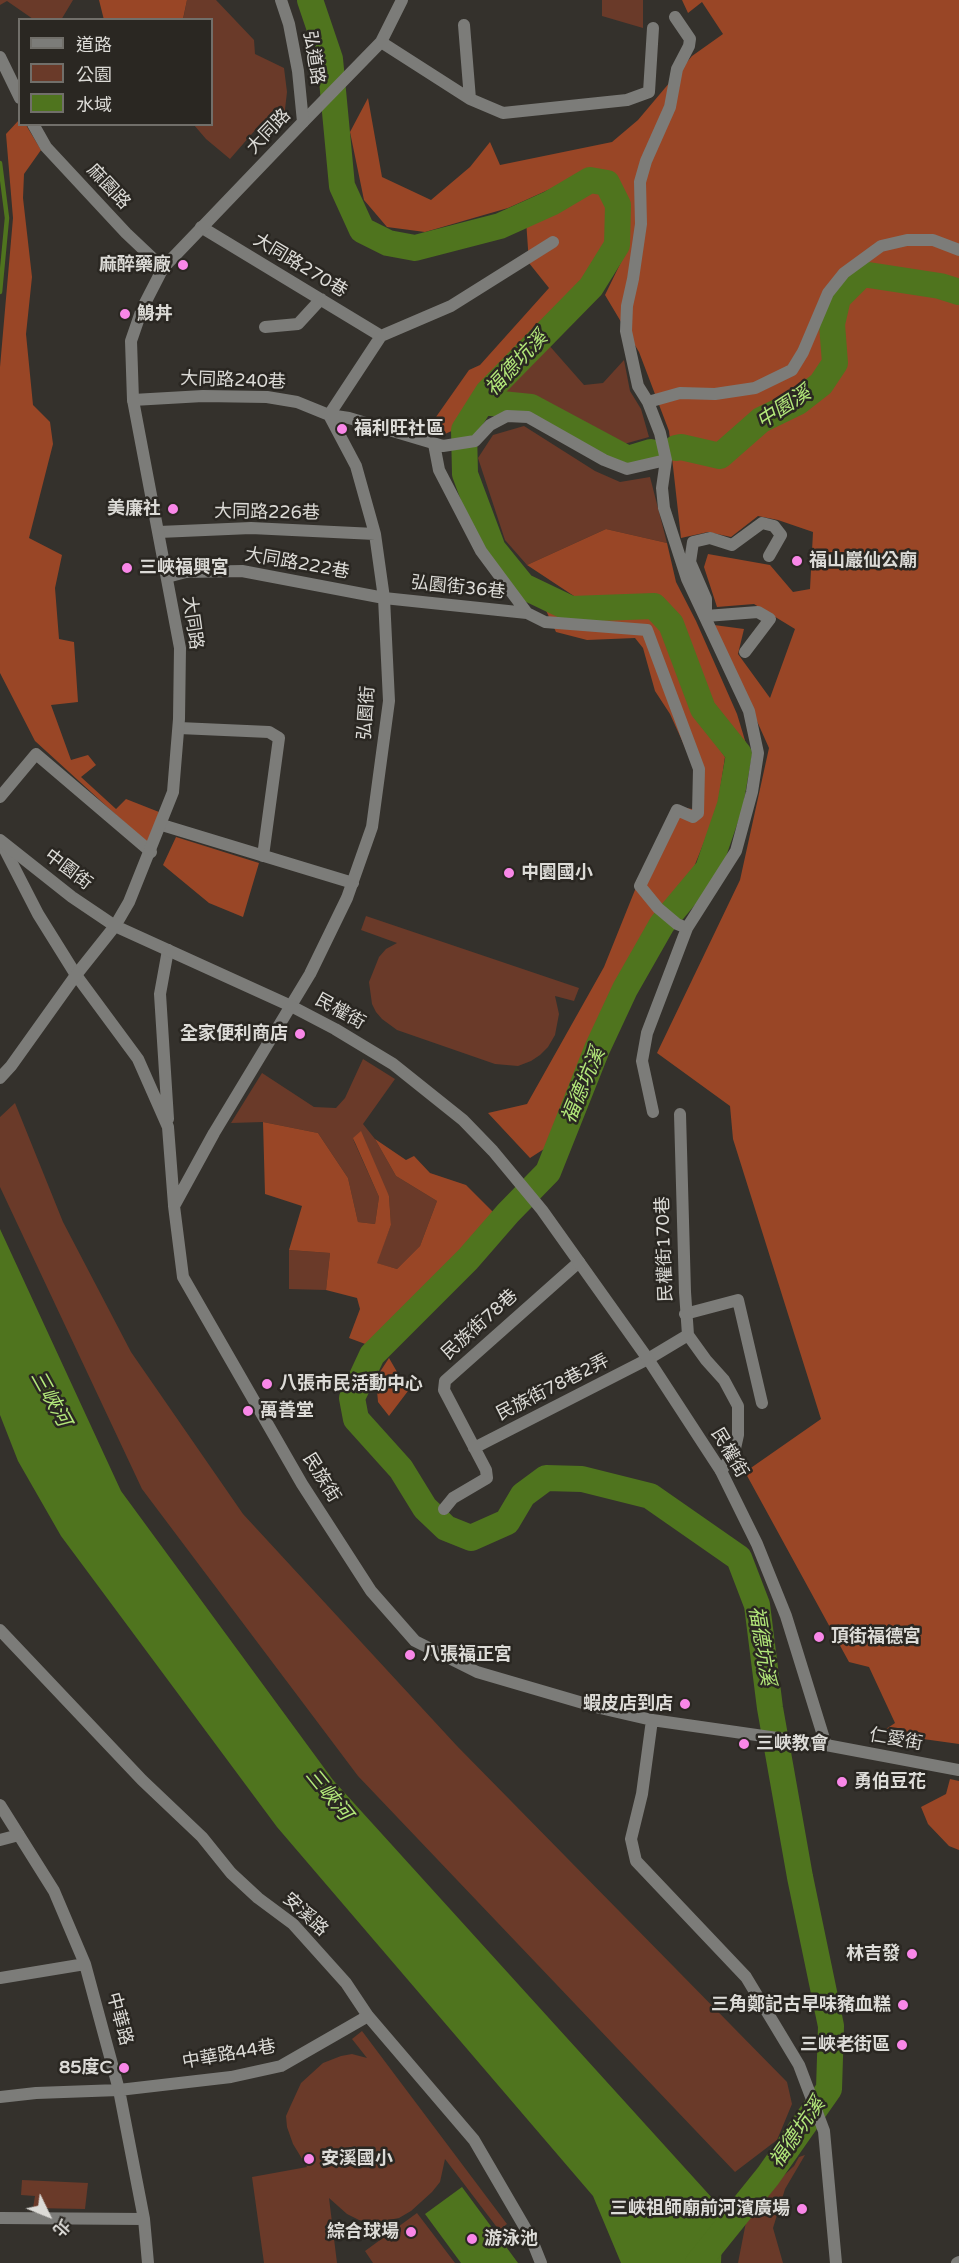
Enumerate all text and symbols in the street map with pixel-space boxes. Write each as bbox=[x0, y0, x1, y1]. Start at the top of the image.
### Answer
legend bbox=[18, 18, 213, 126]
street label: 弘道路 bbox=[298, 30, 328, 86]
text: 道路 bbox=[76, 34, 112, 56]
text: 公園 bbox=[76, 64, 112, 86]
text: 水域 bbox=[76, 94, 112, 116]
street label: 大同路 bbox=[242, 105, 296, 159]
street label: 麻園路 bbox=[82, 160, 134, 214]
street label: 大同路270巷 bbox=[249, 229, 351, 303]
place label: 麻醉藥廠 bbox=[99, 254, 171, 276]
marker: 麻醉藥廠 bbox=[176, 258, 190, 272]
place label: 鯓丼 bbox=[137, 303, 173, 325]
marker: 鯓丼 bbox=[118, 307, 132, 321]
water label: 福德坑溪 bbox=[481, 327, 553, 401]
street label: 大同路240巷 bbox=[180, 368, 286, 394]
water label: 中園溪 bbox=[752, 382, 816, 434]
place label: 福利旺社區 bbox=[354, 418, 444, 440]
marker: 福利旺社區 bbox=[335, 422, 349, 436]
place label: 美廉社 bbox=[107, 498, 161, 520]
street label: 大同路226巷 bbox=[214, 501, 320, 525]
marker: 美廉社 bbox=[166, 502, 180, 516]
street label: 大同路222巷 bbox=[243, 544, 351, 584]
place label: 福山巖仙公廟 bbox=[809, 550, 917, 572]
marker: 福山巖仙公廟 bbox=[790, 554, 804, 568]
place label: 三峽福興宮 bbox=[139, 557, 229, 579]
marker: 三峽福興宮 bbox=[120, 561, 134, 575]
street label: 弘園街36巷 bbox=[410, 572, 506, 604]
street label: 大同路 bbox=[178, 595, 206, 651]
street label: 弘園街 bbox=[354, 685, 380, 741]
street label: 中園街 bbox=[40, 845, 96, 895]
place label: 中園國小 bbox=[521, 862, 593, 884]
marker: 中園國小 bbox=[502, 866, 516, 880]
street label: 民權街 bbox=[311, 989, 369, 1035]
place label: 全家便利商店 bbox=[180, 1023, 288, 1045]
marker: 全家便利商店 bbox=[293, 1027, 307, 1041]
water label: 福德坑溪 bbox=[557, 1044, 611, 1128]
street label: 民權街170巷 bbox=[652, 1196, 678, 1302]
street label: 民族街78巷 bbox=[438, 1285, 522, 1365]
street label: 民族街78巷2弄 bbox=[493, 1350, 613, 1426]
water label: 三峽河 bbox=[25, 1367, 75, 1431]
place label: 八張市民活動中心 bbox=[279, 1373, 423, 1395]
marker: 八張市民活動中心 bbox=[260, 1377, 274, 1391]
place label: 萬善堂 bbox=[260, 1400, 314, 1422]
marker: 萬善堂 bbox=[241, 1404, 255, 1418]
street label: 民權街 bbox=[706, 1424, 752, 1482]
street label: 民族街 bbox=[298, 1449, 344, 1507]
water label: 福德坑溪 bbox=[743, 1605, 779, 1687]
place label: 頂街福德宮 bbox=[831, 1626, 921, 1648]
marker: 頂街福德宮 bbox=[812, 1630, 826, 1644]
place label: 八張福正宮 bbox=[422, 1644, 512, 1666]
marker: 八張福正宮 bbox=[403, 1648, 417, 1662]
place label: 蝦皮店到店 bbox=[583, 1693, 673, 1715]
marker: 蝦皮店到店 bbox=[678, 1697, 692, 1711]
street label: 仁愛街 bbox=[868, 1725, 924, 1755]
place label: 三峽教會 bbox=[756, 1733, 828, 1755]
marker: 三峽教會 bbox=[737, 1737, 751, 1751]
water label: 三峽河 bbox=[300, 1764, 356, 1826]
place label: 勇伯豆花 bbox=[854, 1771, 926, 1793]
marker: 勇伯豆花 bbox=[835, 1775, 849, 1789]
street label: 安溪路 bbox=[278, 1889, 332, 1941]
place label: 林吉發 bbox=[846, 1943, 900, 1965]
marker: 林吉發 bbox=[905, 1947, 919, 1961]
street label: 中華路 bbox=[102, 1990, 136, 2048]
place label: 三角鄭記古早味豬血糕 bbox=[711, 1994, 891, 2016]
marker: 三角鄭記古早味豬血糕 bbox=[896, 1998, 910, 2012]
place label: 三峽老街區 bbox=[800, 2034, 890, 2056]
street label: 中華路44巷 bbox=[181, 2036, 277, 2074]
marker: 三峽老街區 bbox=[895, 2038, 909, 2052]
place label: 85度C bbox=[59, 2057, 112, 2079]
marker: 85度C bbox=[117, 2061, 131, 2075]
water label: 福德坑溪 bbox=[765, 2093, 831, 2173]
place label: 安溪國小 bbox=[321, 2148, 393, 2170]
marker: 安溪國小 bbox=[302, 2152, 316, 2166]
north arrow bbox=[18, 2185, 78, 2245]
place label: 三峽祖師廟前河濱廣場 bbox=[610, 2198, 790, 2220]
marker: 三峽祖師廟前河濱廣場 bbox=[795, 2202, 809, 2216]
text: 北 bbox=[48, 2215, 74, 2240]
place label: 綜合球場 bbox=[327, 2221, 399, 2243]
marker: 綜合球場 bbox=[404, 2225, 418, 2239]
place label: 游泳池 bbox=[484, 2228, 538, 2250]
marker: 游泳池 bbox=[465, 2232, 479, 2246]

